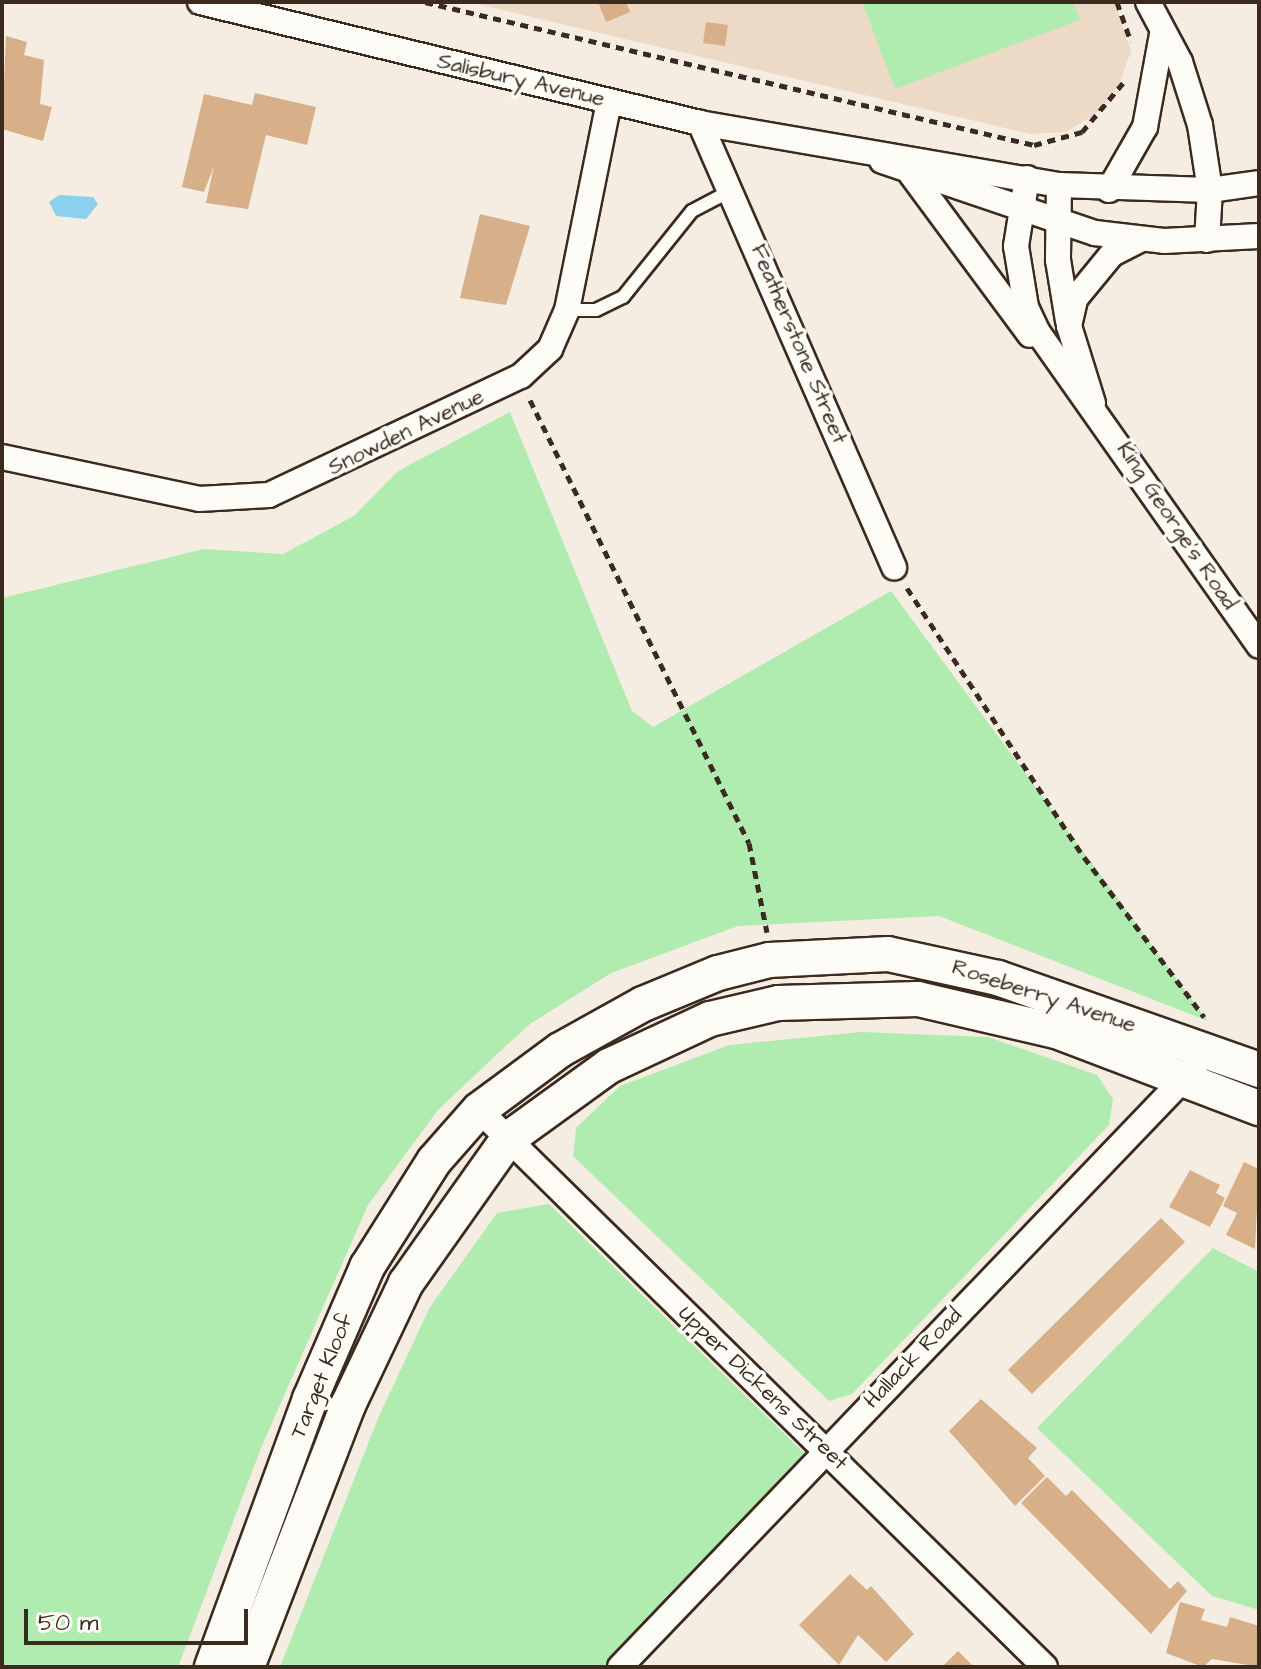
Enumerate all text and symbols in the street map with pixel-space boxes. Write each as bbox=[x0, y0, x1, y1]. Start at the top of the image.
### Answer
street label: Salisbury Avenue bbox=[435, 48, 607, 112]
street label: Featherstone Street bbox=[745, 240, 853, 448]
street label: Snowden Avenue bbox=[324, 383, 488, 481]
street label: King George's Road bbox=[1111, 437, 1243, 615]
street label: Roseberry Avenue bbox=[949, 954, 1139, 1038]
street label: Upper Dickens Street bbox=[673, 1300, 853, 1476]
street label: Hallack Road bbox=[859, 1302, 967, 1414]
street label: Target Kloof bbox=[285, 1310, 359, 1442]
scale bar bbox=[28, 1593, 252, 1643]
text: 50 m bbox=[38, 1606, 98, 1640]

